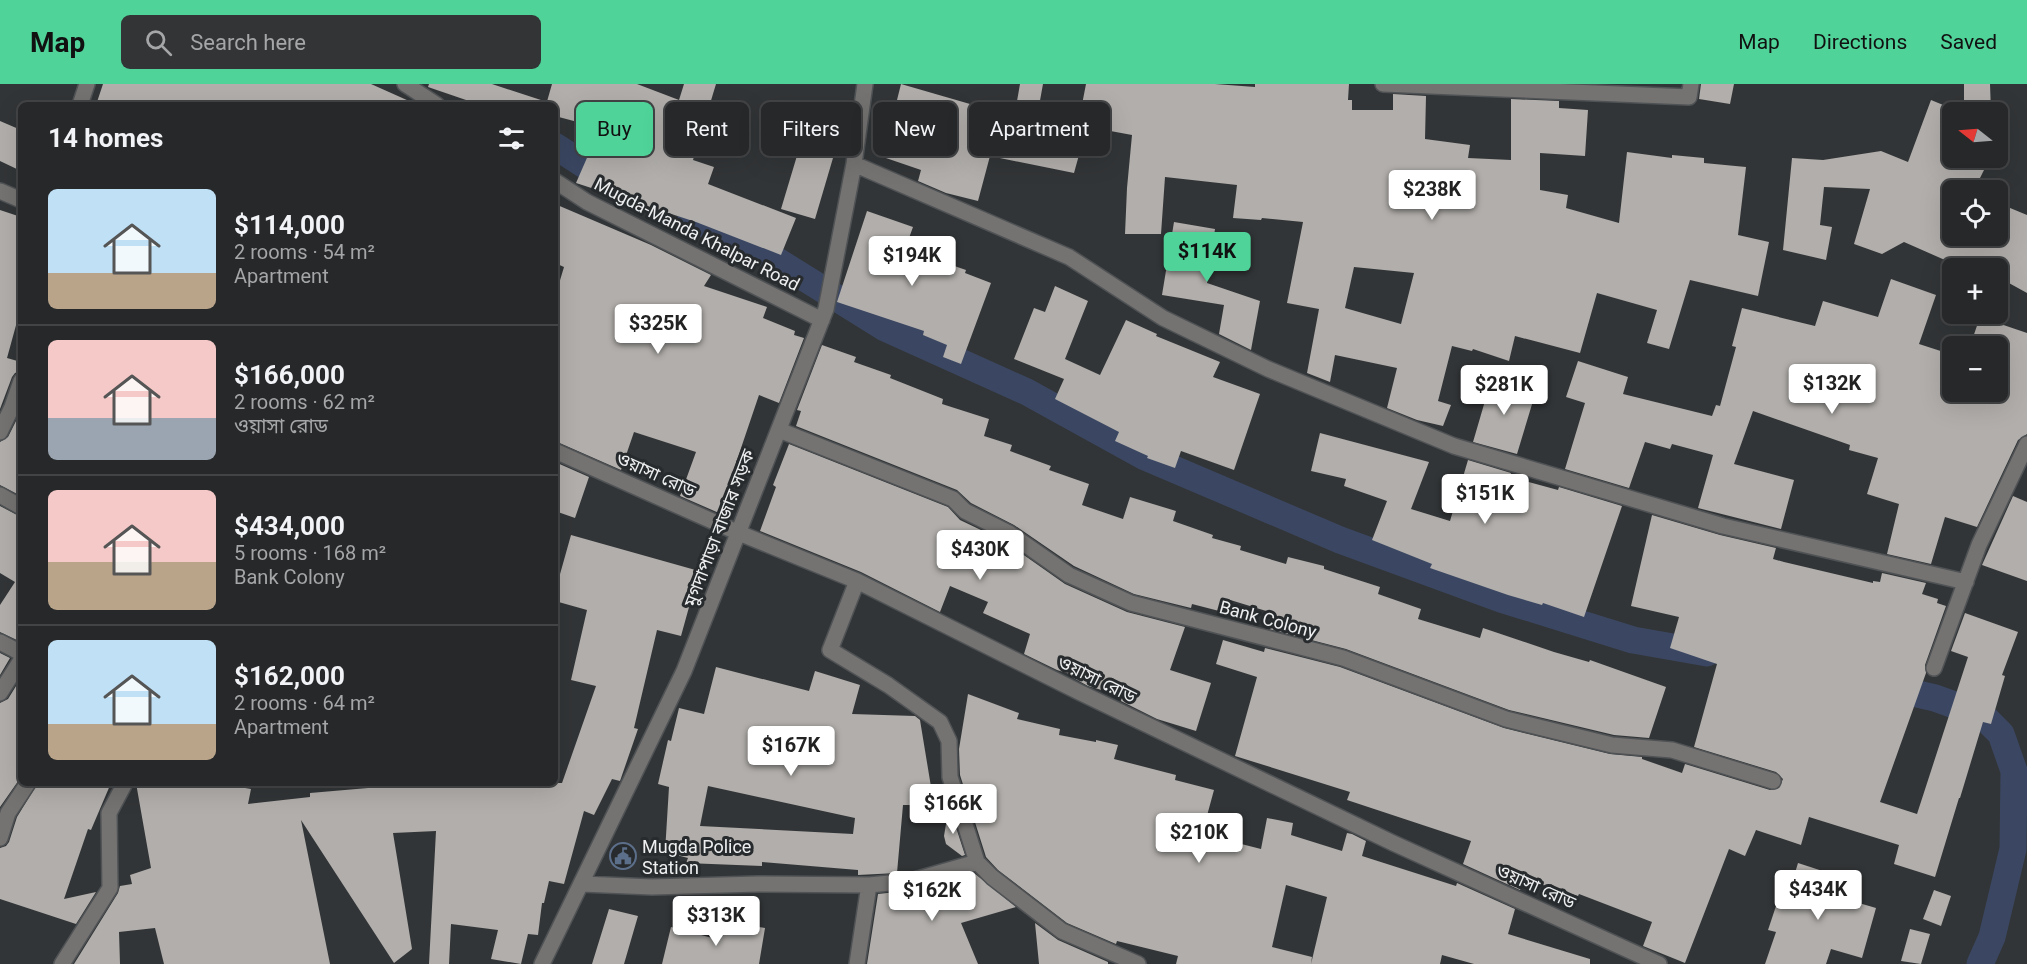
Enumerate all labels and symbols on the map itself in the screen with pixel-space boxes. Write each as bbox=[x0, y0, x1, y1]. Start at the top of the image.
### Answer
north arrow bbox=[1942, 102, 2008, 168]
pin: $238K bbox=[1390, 170, 1474, 221]
street label: Mugda-Manda Khalpar Road bbox=[591, 173, 803, 295]
pin: $114K bbox=[1165, 232, 1249, 283]
pin: $194K bbox=[870, 236, 954, 287]
pin: $325K bbox=[616, 304, 700, 355]
pin: $132K bbox=[1790, 364, 1874, 415]
pin: $281K bbox=[1462, 365, 1546, 416]
street label: মুগদাপাড়া বাজার সড়ক bbox=[679, 446, 760, 611]
street label: ওয়াসা রোড bbox=[613, 447, 699, 501]
pin: $151K bbox=[1443, 474, 1527, 525]
pin: $430K bbox=[938, 530, 1022, 581]
street label: Bank Colony bbox=[1217, 596, 1319, 642]
street label: ওয়াসা রোড bbox=[1054, 651, 1140, 707]
pin: $167K bbox=[749, 726, 833, 777]
pin: $166K bbox=[911, 784, 995, 835]
pin: $210K bbox=[1157, 813, 1241, 864]
place label: Mugda Police Station bbox=[642, 836, 751, 878]
public building icon: Mugda Police Station bbox=[608, 841, 638, 871]
street label: ওয়াসা রোড bbox=[1493, 859, 1579, 913]
pin: $434K bbox=[1776, 870, 1860, 921]
pin: $162K bbox=[890, 871, 974, 922]
pin: $313K bbox=[674, 896, 758, 947]

